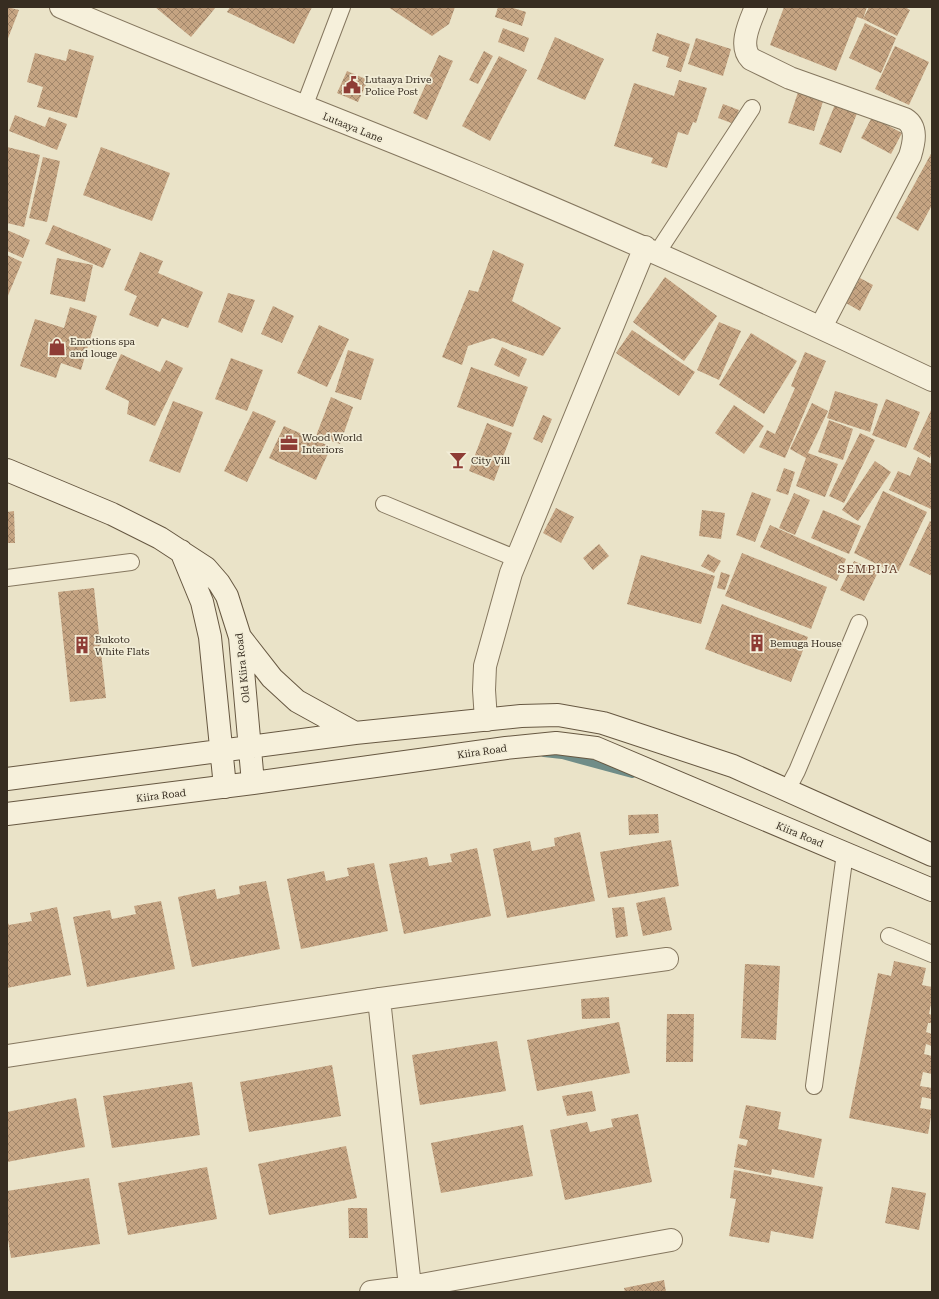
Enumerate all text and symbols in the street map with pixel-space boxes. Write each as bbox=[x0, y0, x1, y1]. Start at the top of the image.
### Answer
place label: Lutaaya Drive Police Post bbox=[365, 74, 432, 97]
public building icon: Lutaaya Drive Police Post bbox=[342, 75, 362, 95]
street label: Lutaaya Lane bbox=[321, 110, 385, 145]
place label: Emotions spa and louge bbox=[70, 336, 136, 359]
shop icon: Emotions spa and louge bbox=[47, 337, 67, 357]
place label: Wood World Interiors bbox=[302, 432, 363, 455]
office icon: Wood World Interiors bbox=[279, 433, 299, 453]
bar icon: City Vill bbox=[448, 450, 468, 470]
place label: City Vill bbox=[471, 455, 510, 466]
district label: SEMPIJA bbox=[838, 562, 898, 576]
street label: Old Kiira Road bbox=[233, 632, 252, 703]
building icon: Bemuga House bbox=[747, 633, 767, 653]
place label: Bukoto White Flats bbox=[95, 634, 150, 657]
building icon: Bukoto White Flats bbox=[72, 635, 92, 655]
place label: Bemuga House bbox=[770, 638, 842, 649]
street label: Kiira Road bbox=[456, 742, 508, 760]
street label: Kiira Road bbox=[135, 787, 187, 804]
street label: Kiira Road bbox=[775, 820, 826, 850]

